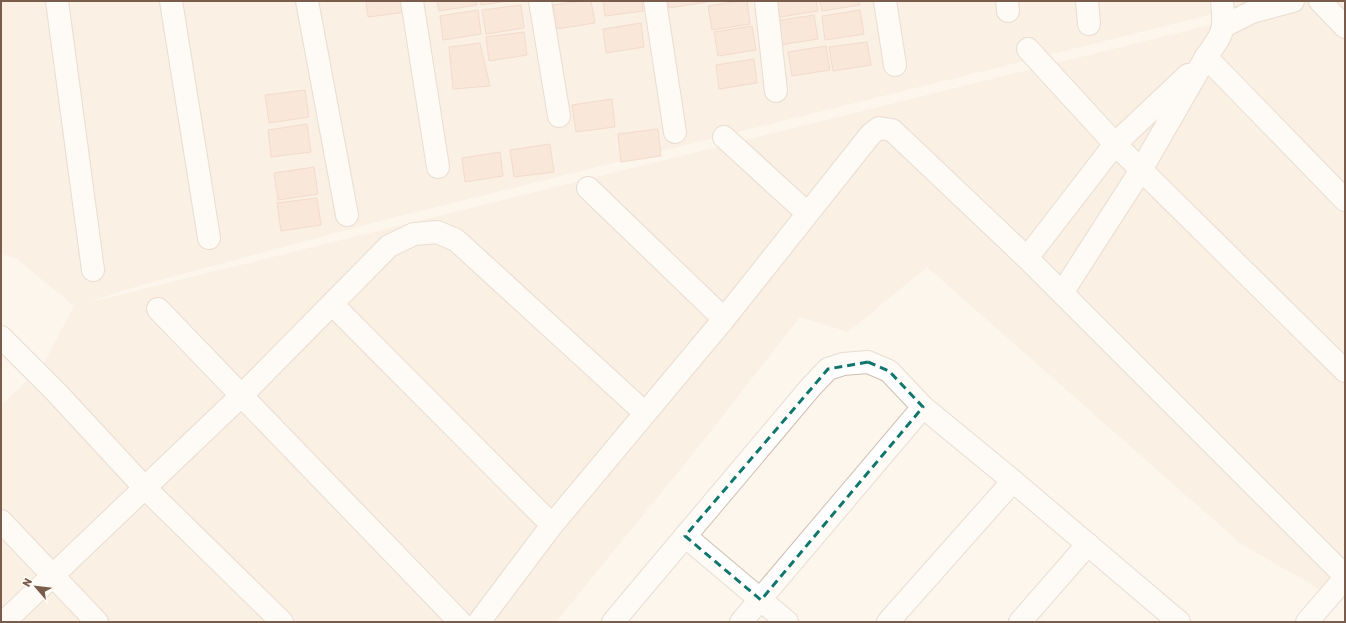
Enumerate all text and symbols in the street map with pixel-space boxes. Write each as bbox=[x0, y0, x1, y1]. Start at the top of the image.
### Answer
north arrow bbox=[16, 567, 56, 607]
text: N bbox=[20, 576, 35, 589]

